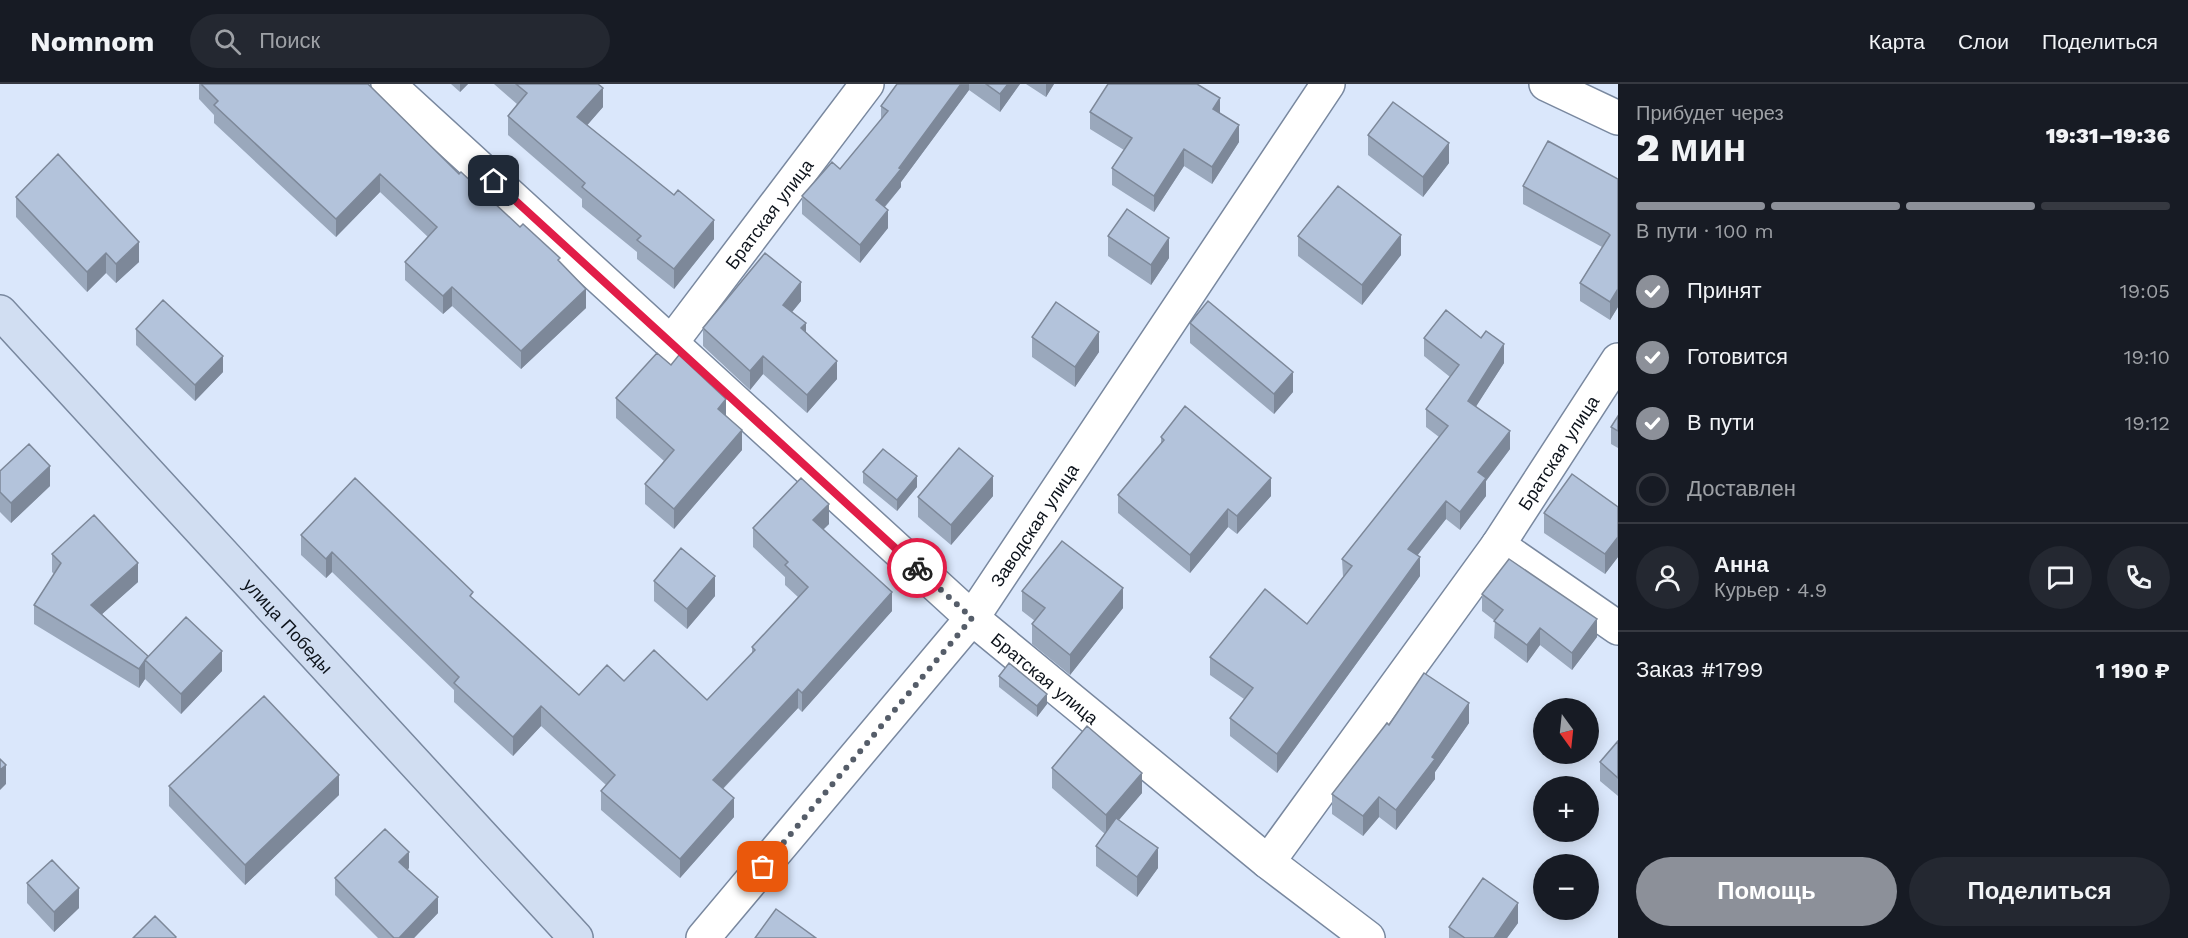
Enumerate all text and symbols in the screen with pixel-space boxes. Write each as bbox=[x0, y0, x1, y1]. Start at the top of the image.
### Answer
search box bbox=[190, 14, 610, 68]
text: Nomnom bbox=[30, 25, 154, 58]
icon: search bbox=[211, 25, 244, 58]
text: Поиск bbox=[259, 28, 320, 53]
text: Карта bbox=[1869, 29, 1925, 54]
text: Слои bbox=[1958, 29, 2009, 54]
text: Поделиться bbox=[2042, 29, 2158, 54]
text: Прибудет через bbox=[1636, 101, 1784, 125]
text: 19:31–19:36 bbox=[2046, 123, 2170, 148]
text: 2 мин bbox=[1636, 125, 1746, 170]
street label: Братская улица bbox=[720, 154, 818, 273]
pin bbox=[468, 155, 519, 206]
icon: home bbox=[477, 164, 510, 197]
text: В пути · 100 m bbox=[1636, 219, 1774, 243]
icon: check bbox=[1636, 275, 1669, 308]
text: Принят bbox=[1687, 278, 1761, 303]
text: 19:05 bbox=[2120, 279, 2170, 303]
icon: check bbox=[1636, 341, 1669, 374]
text: Готовится bbox=[1687, 344, 1788, 369]
text: 19:10 bbox=[2124, 345, 2170, 369]
street label: Братская улица bbox=[1513, 390, 1603, 514]
icon: check bbox=[1636, 407, 1669, 440]
text: В пути bbox=[1687, 410, 1754, 435]
text: 19:12 bbox=[2124, 411, 2170, 435]
street label: Заводская улица bbox=[986, 459, 1083, 590]
text: Доставлен bbox=[1687, 476, 1796, 501]
courier bbox=[887, 538, 947, 598]
button: person bbox=[1636, 546, 1699, 609]
button: chat bbox=[2029, 546, 2092, 609]
button: phone bbox=[2107, 546, 2170, 609]
icon: bike bbox=[901, 552, 934, 585]
text: Анна bbox=[1714, 552, 1769, 577]
street label: улица Победы bbox=[239, 574, 337, 677]
text: Курьер · 4.9 bbox=[1714, 578, 1827, 602]
street label: Братская улица bbox=[987, 628, 1103, 729]
text: Заказ #1799 bbox=[1636, 657, 1763, 682]
text: 1 190 ₽ bbox=[2096, 658, 2170, 683]
north arrow bbox=[1533, 698, 1599, 764]
map controls bbox=[1533, 698, 1599, 920]
button: + bbox=[1533, 776, 1599, 842]
pin bbox=[737, 841, 788, 892]
icon: bag bbox=[746, 850, 779, 883]
button: − bbox=[1533, 854, 1599, 920]
button: Помощь bbox=[1636, 857, 1897, 926]
button: Поделиться bbox=[1909, 857, 2170, 926]

